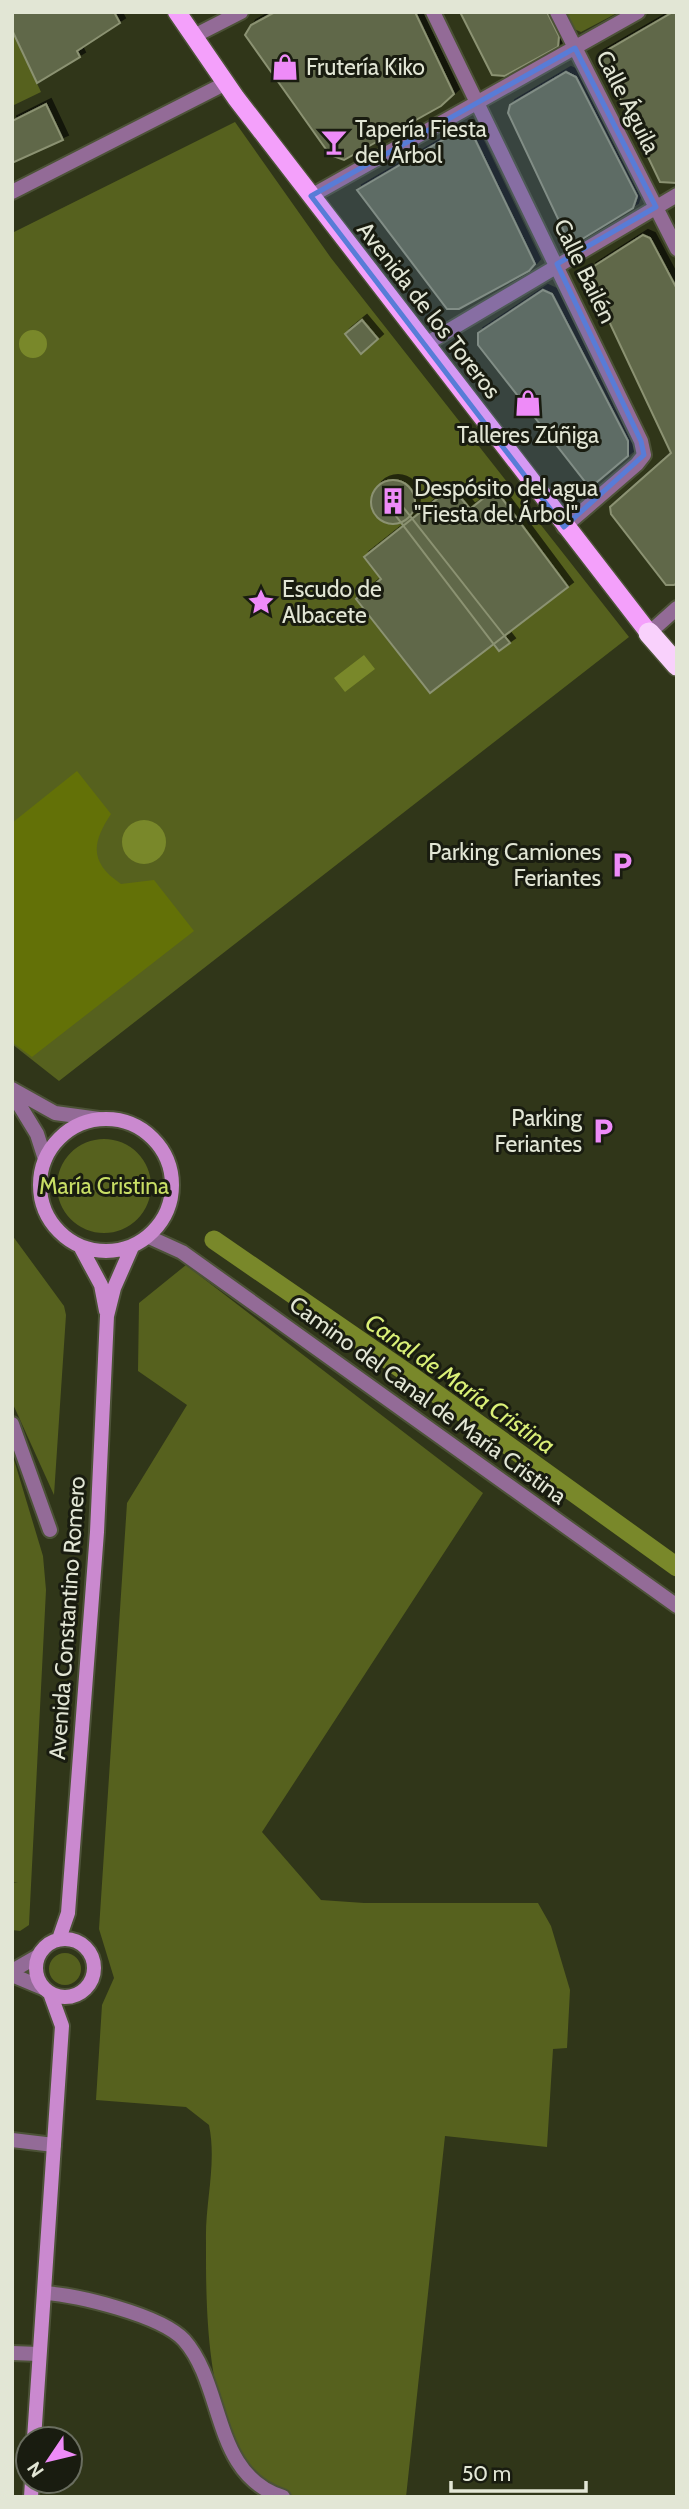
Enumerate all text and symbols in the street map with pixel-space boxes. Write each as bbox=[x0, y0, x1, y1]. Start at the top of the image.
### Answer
street label: Calle Águila bbox=[590, 45, 667, 158]
shop icon: Frutería Kiko bbox=[270, 52, 300, 82]
place label: Frutería Kiko bbox=[306, 53, 425, 81]
place label: Tapería Fiesta del Árbol bbox=[355, 115, 487, 169]
bar icon: Tapería Fiesta del Árbol bbox=[319, 127, 349, 157]
street label: Calle Bailén bbox=[548, 214, 622, 328]
street label: Avenida de los Toreros bbox=[351, 216, 507, 404]
shop icon: Talleres Zúñiga bbox=[513, 388, 543, 418]
place label: Talleres Zúñiga bbox=[457, 421, 599, 449]
place label: Despósito del agua "Fiesta del Árbol" bbox=[414, 474, 598, 528]
building icon: Despósito del agua "Fiesta del Árbol" bbox=[378, 486, 408, 516]
place label: Escudo de Albacete bbox=[282, 575, 382, 629]
place icon: Escudo de Albacete bbox=[246, 587, 276, 617]
place label: Parking Camiones Feriantes bbox=[428, 838, 601, 892]
parking icon: Parking Camiones Feriantes bbox=[607, 850, 637, 880]
place label: Parking Feriantes bbox=[494, 1104, 583, 1158]
parking icon: Parking Feriantes bbox=[588, 1116, 618, 1146]
park label: María Cristina bbox=[39, 1172, 169, 1200]
street label: Camino del Canal de María Cristina bbox=[284, 1290, 572, 1510]
water label: Canal de María Cristina bbox=[360, 1307, 561, 1460]
street label: Avenida Constantino Romero bbox=[43, 1475, 91, 1761]
north arrow bbox=[14, 2425, 84, 2495]
scale bar bbox=[451, 2450, 586, 2494]
text: N bbox=[22, 2457, 49, 2482]
text: 50 m bbox=[462, 2461, 511, 2486]

